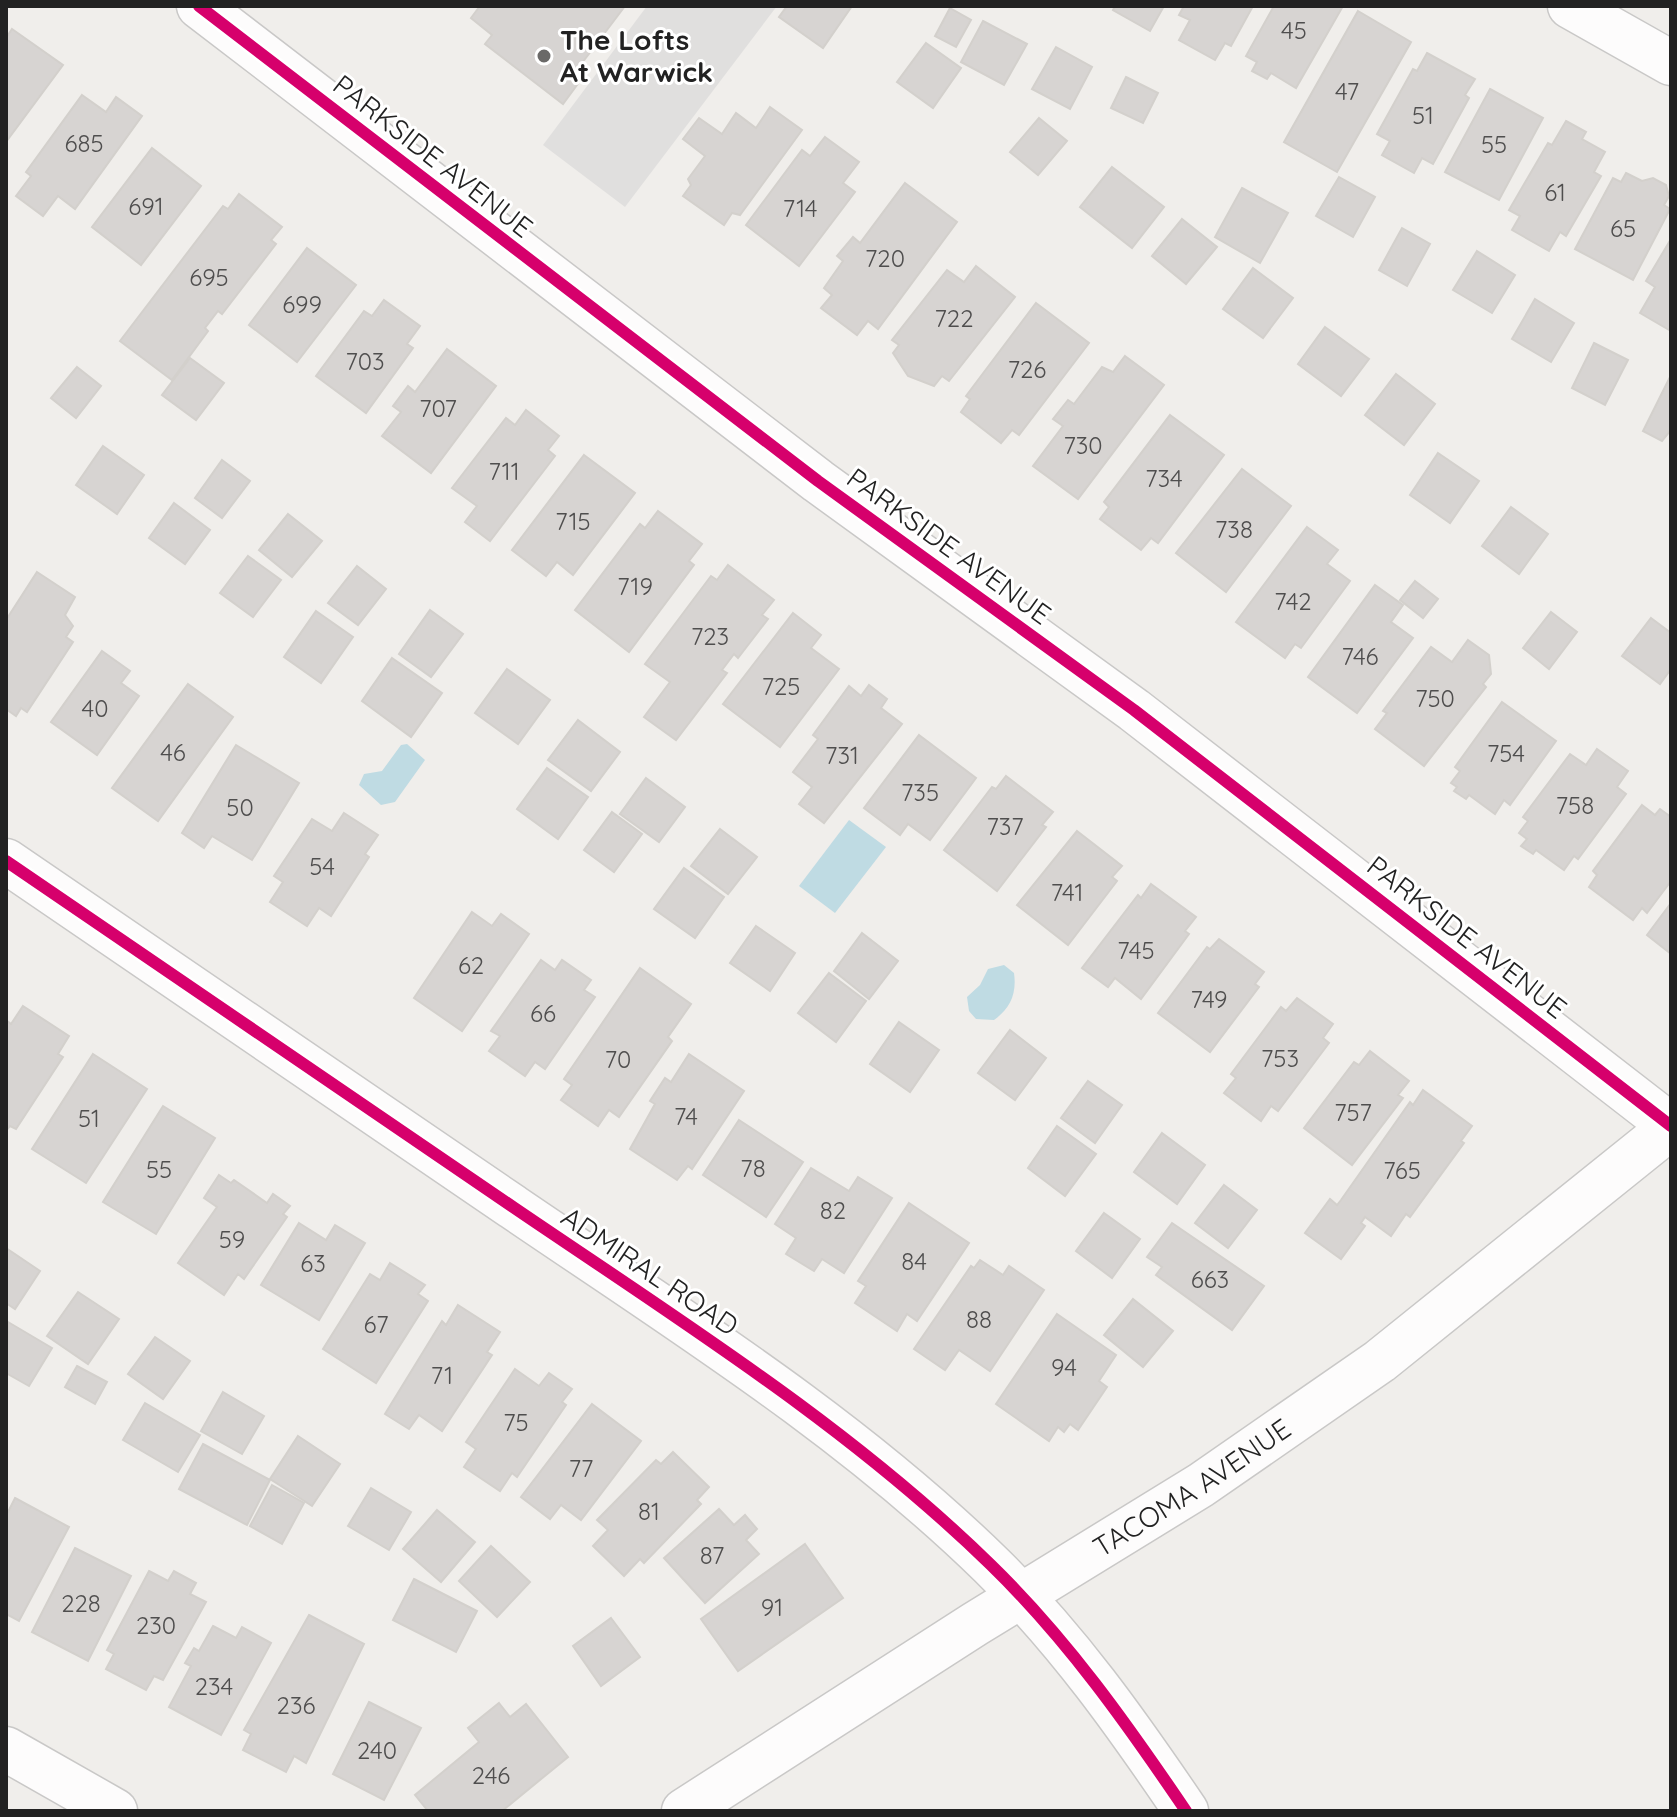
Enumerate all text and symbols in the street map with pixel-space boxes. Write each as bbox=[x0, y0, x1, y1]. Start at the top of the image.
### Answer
house number: 45 bbox=[1281, 15, 1307, 45]
place label: The Lofts At Warwick bbox=[560, 22, 713, 89]
marker: The Lofts At Warwick bbox=[535, 47, 553, 65]
street label: PARKSIDE AVENUE bbox=[326, 67, 540, 244]
house number: 47 bbox=[1335, 76, 1359, 106]
house number: 51 bbox=[1412, 100, 1434, 130]
house number: 685 bbox=[65, 128, 103, 158]
house number: 55 bbox=[1481, 129, 1507, 159]
house number: 61 bbox=[1544, 177, 1566, 207]
house number: 691 bbox=[128, 191, 164, 221]
house number: 714 bbox=[783, 193, 817, 223]
house number: 65 bbox=[1610, 213, 1636, 243]
house number: 720 bbox=[865, 243, 905, 273]
house number: 695 bbox=[189, 262, 229, 292]
house number: 699 bbox=[282, 289, 322, 319]
house number: 722 bbox=[935, 303, 973, 333]
house number: 703 bbox=[345, 346, 385, 376]
house number: 726 bbox=[1008, 354, 1046, 384]
house number: 707 bbox=[419, 393, 457, 423]
house number: 730 bbox=[1063, 430, 1103, 460]
house number: 711 bbox=[488, 456, 520, 486]
street label: PARKSIDE AVENUE bbox=[840, 460, 1058, 631]
house number: 734 bbox=[1145, 463, 1183, 493]
house number: 715 bbox=[555, 506, 591, 536]
house number: 738 bbox=[1215, 514, 1253, 544]
house number: 719 bbox=[617, 571, 653, 601]
house number: 742 bbox=[1274, 586, 1312, 616]
house number: 723 bbox=[691, 621, 729, 651]
house number: 746 bbox=[1342, 641, 1379, 671]
house number: 725 bbox=[762, 671, 800, 701]
house number: 750 bbox=[1415, 683, 1455, 713]
house number: 40 bbox=[82, 693, 108, 723]
house number: 46 bbox=[160, 737, 186, 767]
house number: 754 bbox=[1487, 738, 1525, 768]
house number: 731 bbox=[825, 740, 859, 770]
house number: 735 bbox=[901, 777, 939, 807]
house number: 758 bbox=[1556, 790, 1594, 820]
house number: 50 bbox=[226, 792, 254, 822]
house number: 737 bbox=[986, 811, 1024, 841]
street label: PARKSIDE AVENUE bbox=[1360, 848, 1574, 1025]
house number: 54 bbox=[309, 851, 335, 881]
house number: 741 bbox=[1051, 877, 1083, 907]
house number: 745 bbox=[1117, 935, 1155, 965]
house number: 62 bbox=[458, 950, 484, 980]
house number: 749 bbox=[1191, 984, 1227, 1014]
house number: 66 bbox=[530, 998, 556, 1028]
house number: 753 bbox=[1261, 1043, 1299, 1073]
house number: 70 bbox=[605, 1044, 631, 1074]
house number: 757 bbox=[1334, 1097, 1372, 1127]
house number: 74 bbox=[674, 1101, 698, 1131]
house number: 51 bbox=[78, 1103, 100, 1133]
house number: 78 bbox=[740, 1153, 766, 1183]
house number: 55 bbox=[146, 1154, 172, 1184]
house number: 765 bbox=[1383, 1155, 1421, 1185]
house number: 82 bbox=[820, 1195, 846, 1225]
street label: ADMIRAL ROAD bbox=[555, 1199, 745, 1343]
house number: 59 bbox=[219, 1224, 245, 1254]
house number: 84 bbox=[901, 1246, 927, 1276]
house number: 63 bbox=[300, 1248, 326, 1278]
house number: 663 bbox=[1191, 1264, 1229, 1294]
house number: 88 bbox=[966, 1304, 992, 1334]
house number: 67 bbox=[363, 1309, 389, 1339]
house number: 94 bbox=[1051, 1352, 1077, 1382]
house number: 71 bbox=[431, 1360, 453, 1390]
house number: 75 bbox=[503, 1407, 529, 1437]
street label: TACOMA AVENUE bbox=[1086, 1410, 1297, 1564]
house number: 77 bbox=[569, 1453, 593, 1483]
house number: 81 bbox=[638, 1496, 660, 1526]
house number: 87 bbox=[700, 1540, 724, 1570]
house number: 228 bbox=[61, 1588, 101, 1618]
house number: 91 bbox=[761, 1592, 783, 1622]
house number: 230 bbox=[136, 1610, 176, 1640]
house number: 234 bbox=[195, 1671, 233, 1701]
house number: 236 bbox=[277, 1690, 315, 1720]
house number: 240 bbox=[357, 1735, 397, 1765]
house number: 246 bbox=[472, 1760, 510, 1790]

